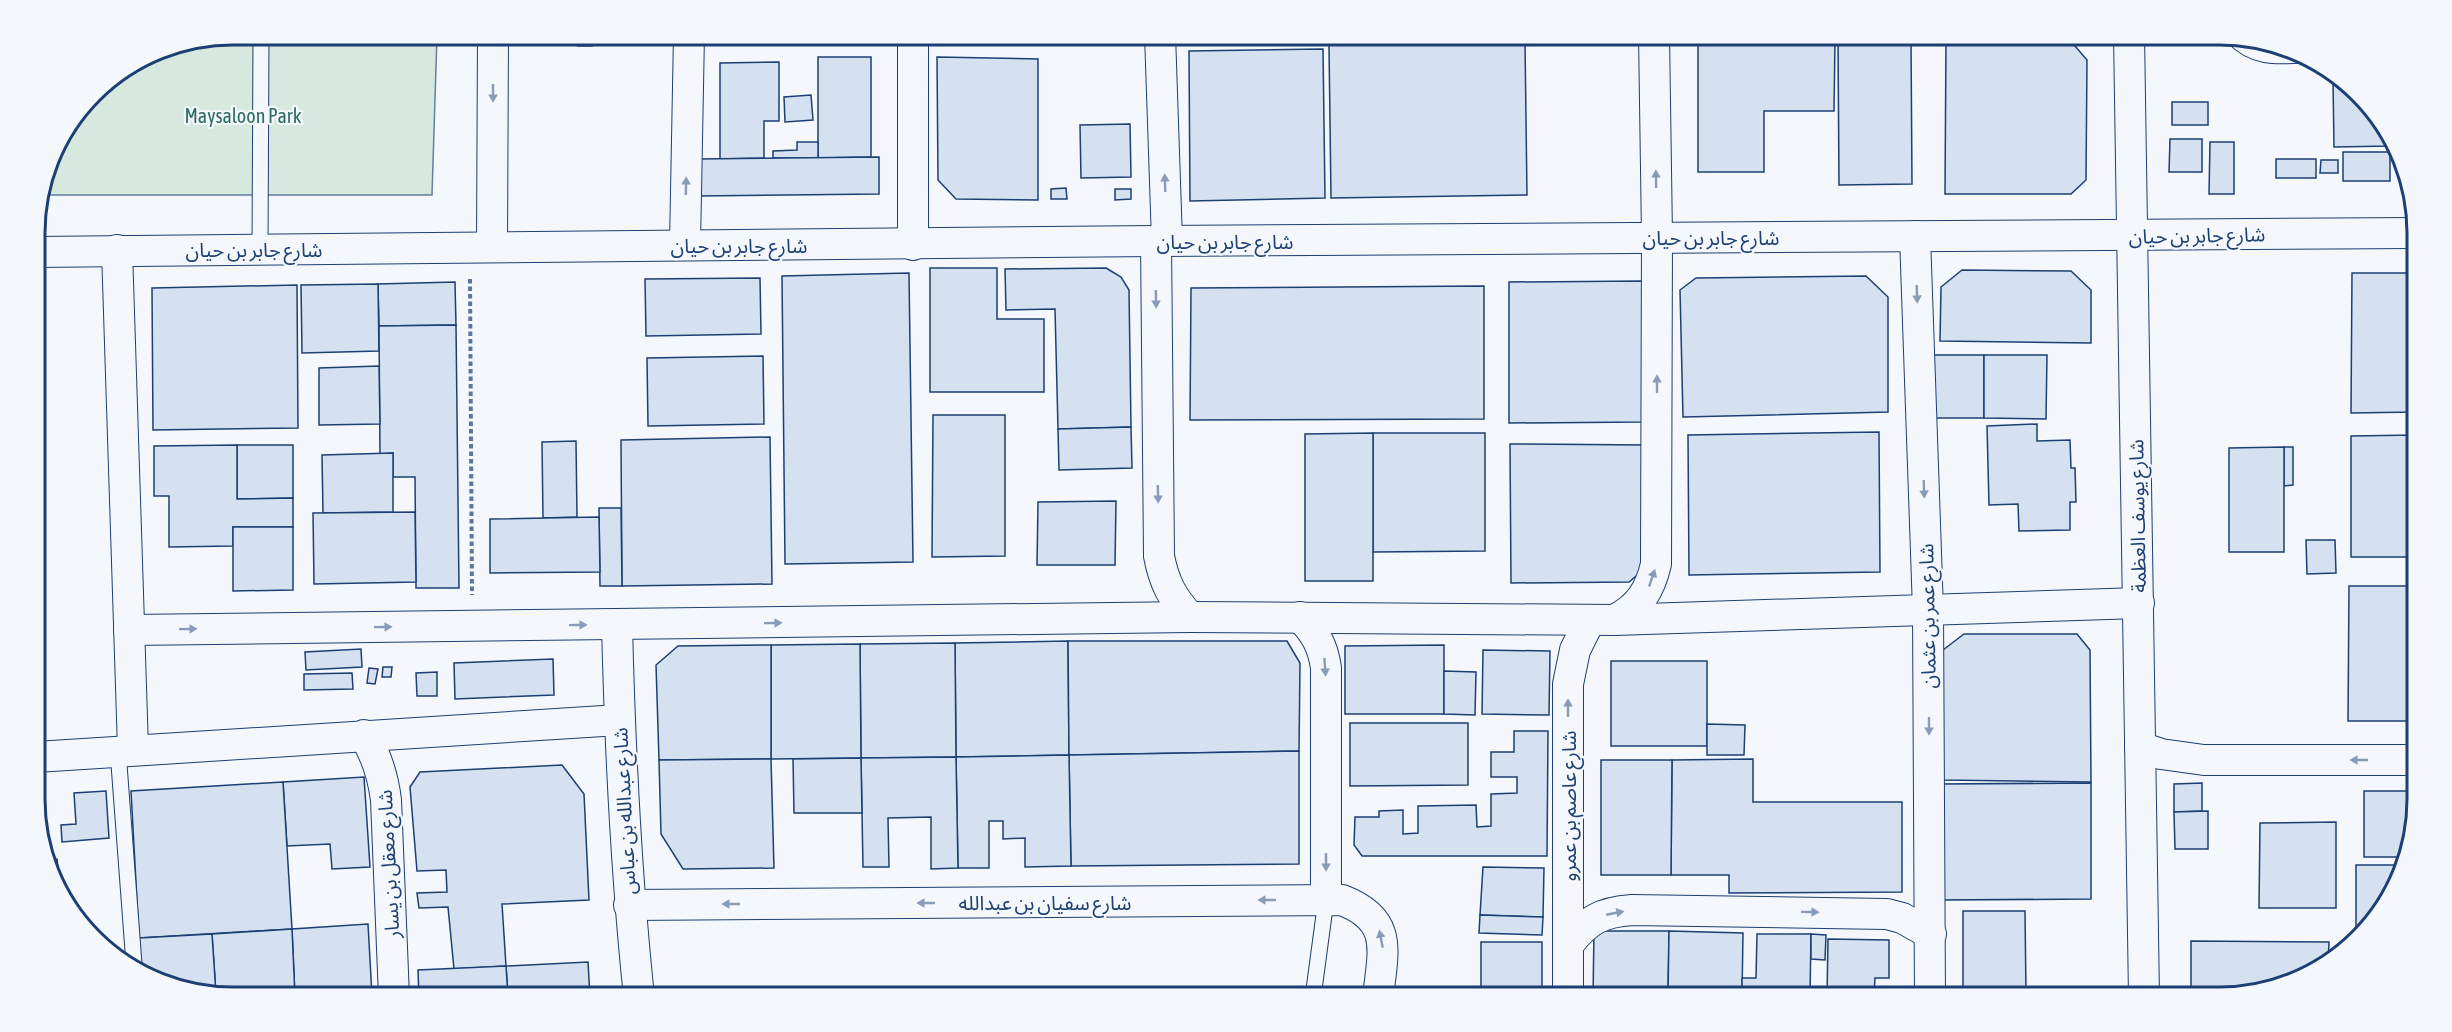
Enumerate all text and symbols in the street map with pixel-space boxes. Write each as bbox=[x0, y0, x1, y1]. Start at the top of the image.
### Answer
one-way arrow bbox=[488, 83, 498, 102]
park label: Maysaloon Park bbox=[184, 104, 302, 127]
one-way arrow bbox=[1651, 169, 1661, 188]
one-way arrow bbox=[1160, 173, 1170, 192]
one-way arrow bbox=[681, 177, 691, 196]
street label: شارع جابر بن حيان bbox=[2128, 222, 2266, 252]
street label: شارع جابر بن حيان bbox=[1643, 226, 1779, 253]
street label: شارع جابر بن حيان bbox=[1157, 230, 1293, 257]
street label: شارع جابر بن حيان bbox=[671, 234, 807, 261]
street label: شارع جابر بن حيان bbox=[186, 238, 322, 265]
one-way arrow bbox=[1912, 285, 1921, 304]
one-way arrow bbox=[1151, 290, 1161, 309]
one-way arrow bbox=[1652, 374, 1662, 393]
street label: شارع يوسف العظمة bbox=[2124, 439, 2154, 593]
one-way arrow bbox=[1919, 480, 1928, 499]
one-way arrow bbox=[1153, 485, 1163, 504]
street label: شارع عمر بن عثمان bbox=[1914, 543, 1944, 689]
one-way arrow bbox=[1647, 569, 1657, 587]
one-way arrow bbox=[763, 618, 782, 628]
one-way arrow bbox=[568, 620, 587, 630]
one-way arrow bbox=[373, 622, 392, 632]
one-way arrow bbox=[178, 625, 197, 634]
one-way arrow bbox=[1320, 658, 1330, 677]
one-way arrow bbox=[1563, 698, 1573, 717]
one-way arrow bbox=[1924, 716, 1934, 735]
street label: شارع عبدالله بن عباس bbox=[608, 727, 644, 895]
street label: شارع عاصم بن عمرو bbox=[1557, 731, 1584, 881]
one-way arrow bbox=[2349, 755, 2368, 765]
street label: شارع معقل بن يسار bbox=[373, 789, 407, 940]
one-way arrow bbox=[1321, 853, 1331, 872]
street label: شارع سفيان بن عبدالله bbox=[959, 891, 1131, 918]
one-way arrow bbox=[1258, 895, 1277, 905]
one-way arrow bbox=[916, 898, 935, 907]
one-way arrow bbox=[721, 899, 740, 909]
one-way arrow bbox=[1800, 907, 1819, 917]
one-way arrow bbox=[1606, 908, 1625, 917]
one-way arrow bbox=[1376, 930, 1385, 949]

